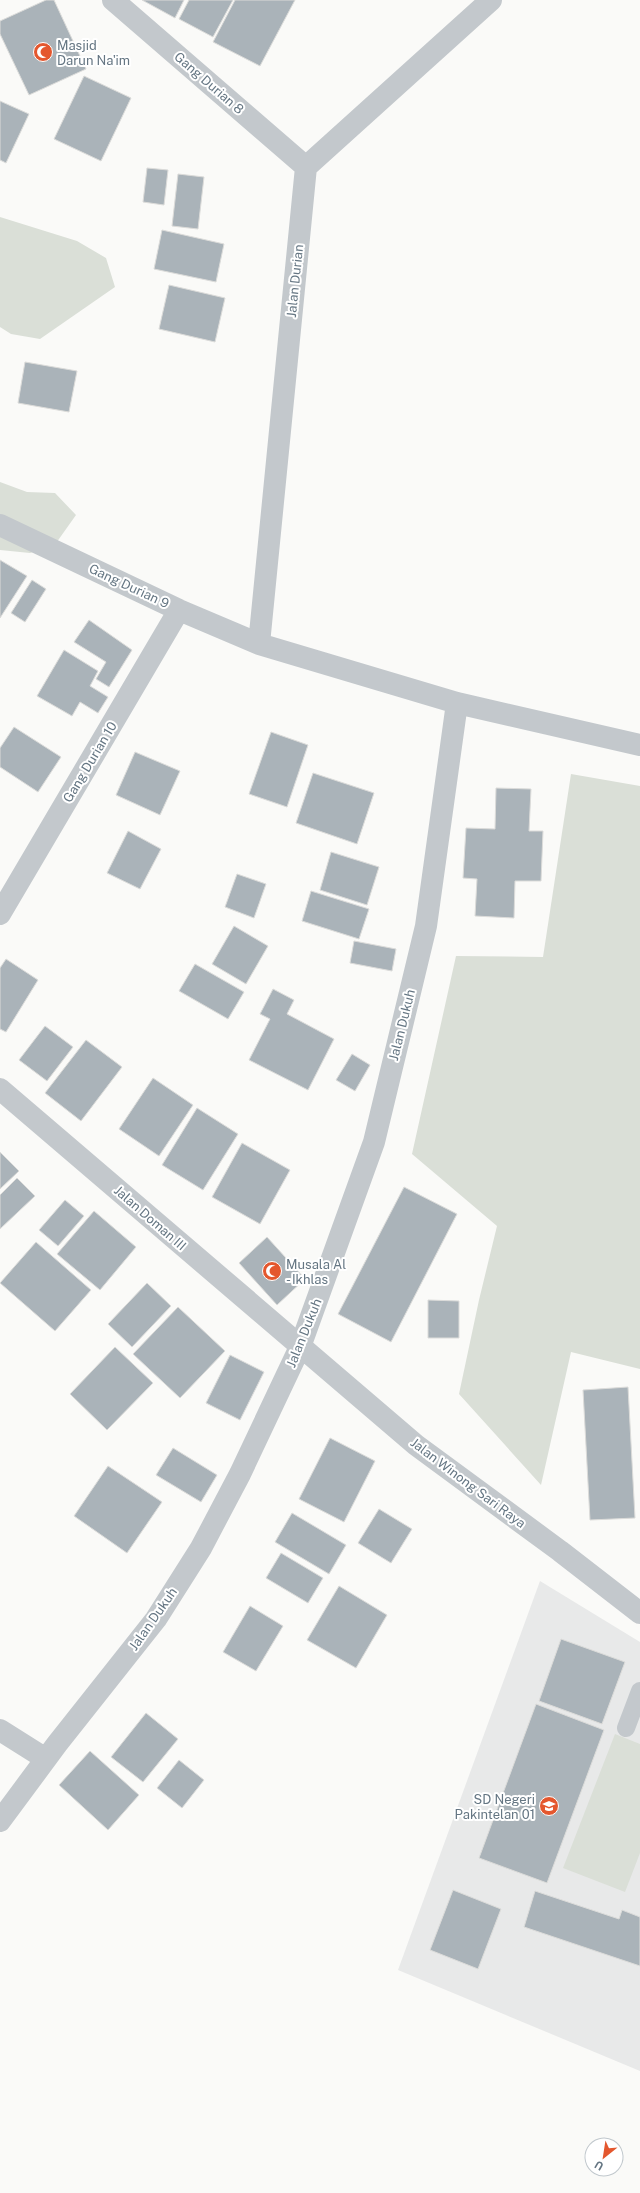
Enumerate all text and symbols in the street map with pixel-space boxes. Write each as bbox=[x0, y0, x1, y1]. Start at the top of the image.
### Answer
place label: Masjid Darun Na'im bbox=[57, 38, 130, 68]
mosque icon: Masjid Darun Na'im bbox=[32, 41, 54, 63]
street label: Gang Durian 8 bbox=[171, 49, 247, 117]
street label: Jalan Durian bbox=[284, 244, 306, 318]
street label: Gang Durian 9 bbox=[87, 561, 171, 611]
street label: Gang Durian 10 bbox=[60, 719, 120, 805]
street label: Jalan Dukuh bbox=[386, 988, 418, 1062]
street label: Jalan Doman III bbox=[111, 1183, 189, 1253]
place label: Musala Al - Ikhlas bbox=[286, 1257, 346, 1287]
mosque icon: Musala Al - Ikhlas bbox=[261, 1260, 283, 1282]
street label: Jalan Dukuh bbox=[283, 1296, 325, 1370]
street label: Jalan Winong Sari Raya bbox=[408, 1435, 528, 1531]
street label: Jalan Dukuh bbox=[126, 1585, 180, 1653]
place label: SD Negeri Pakintelan 01 bbox=[455, 1792, 535, 1822]
school or university icon: SD Negeri Pakintelan 01 bbox=[538, 1795, 560, 1817]
north arrow bbox=[584, 2137, 624, 2177]
text: U bbox=[593, 2158, 605, 2173]

